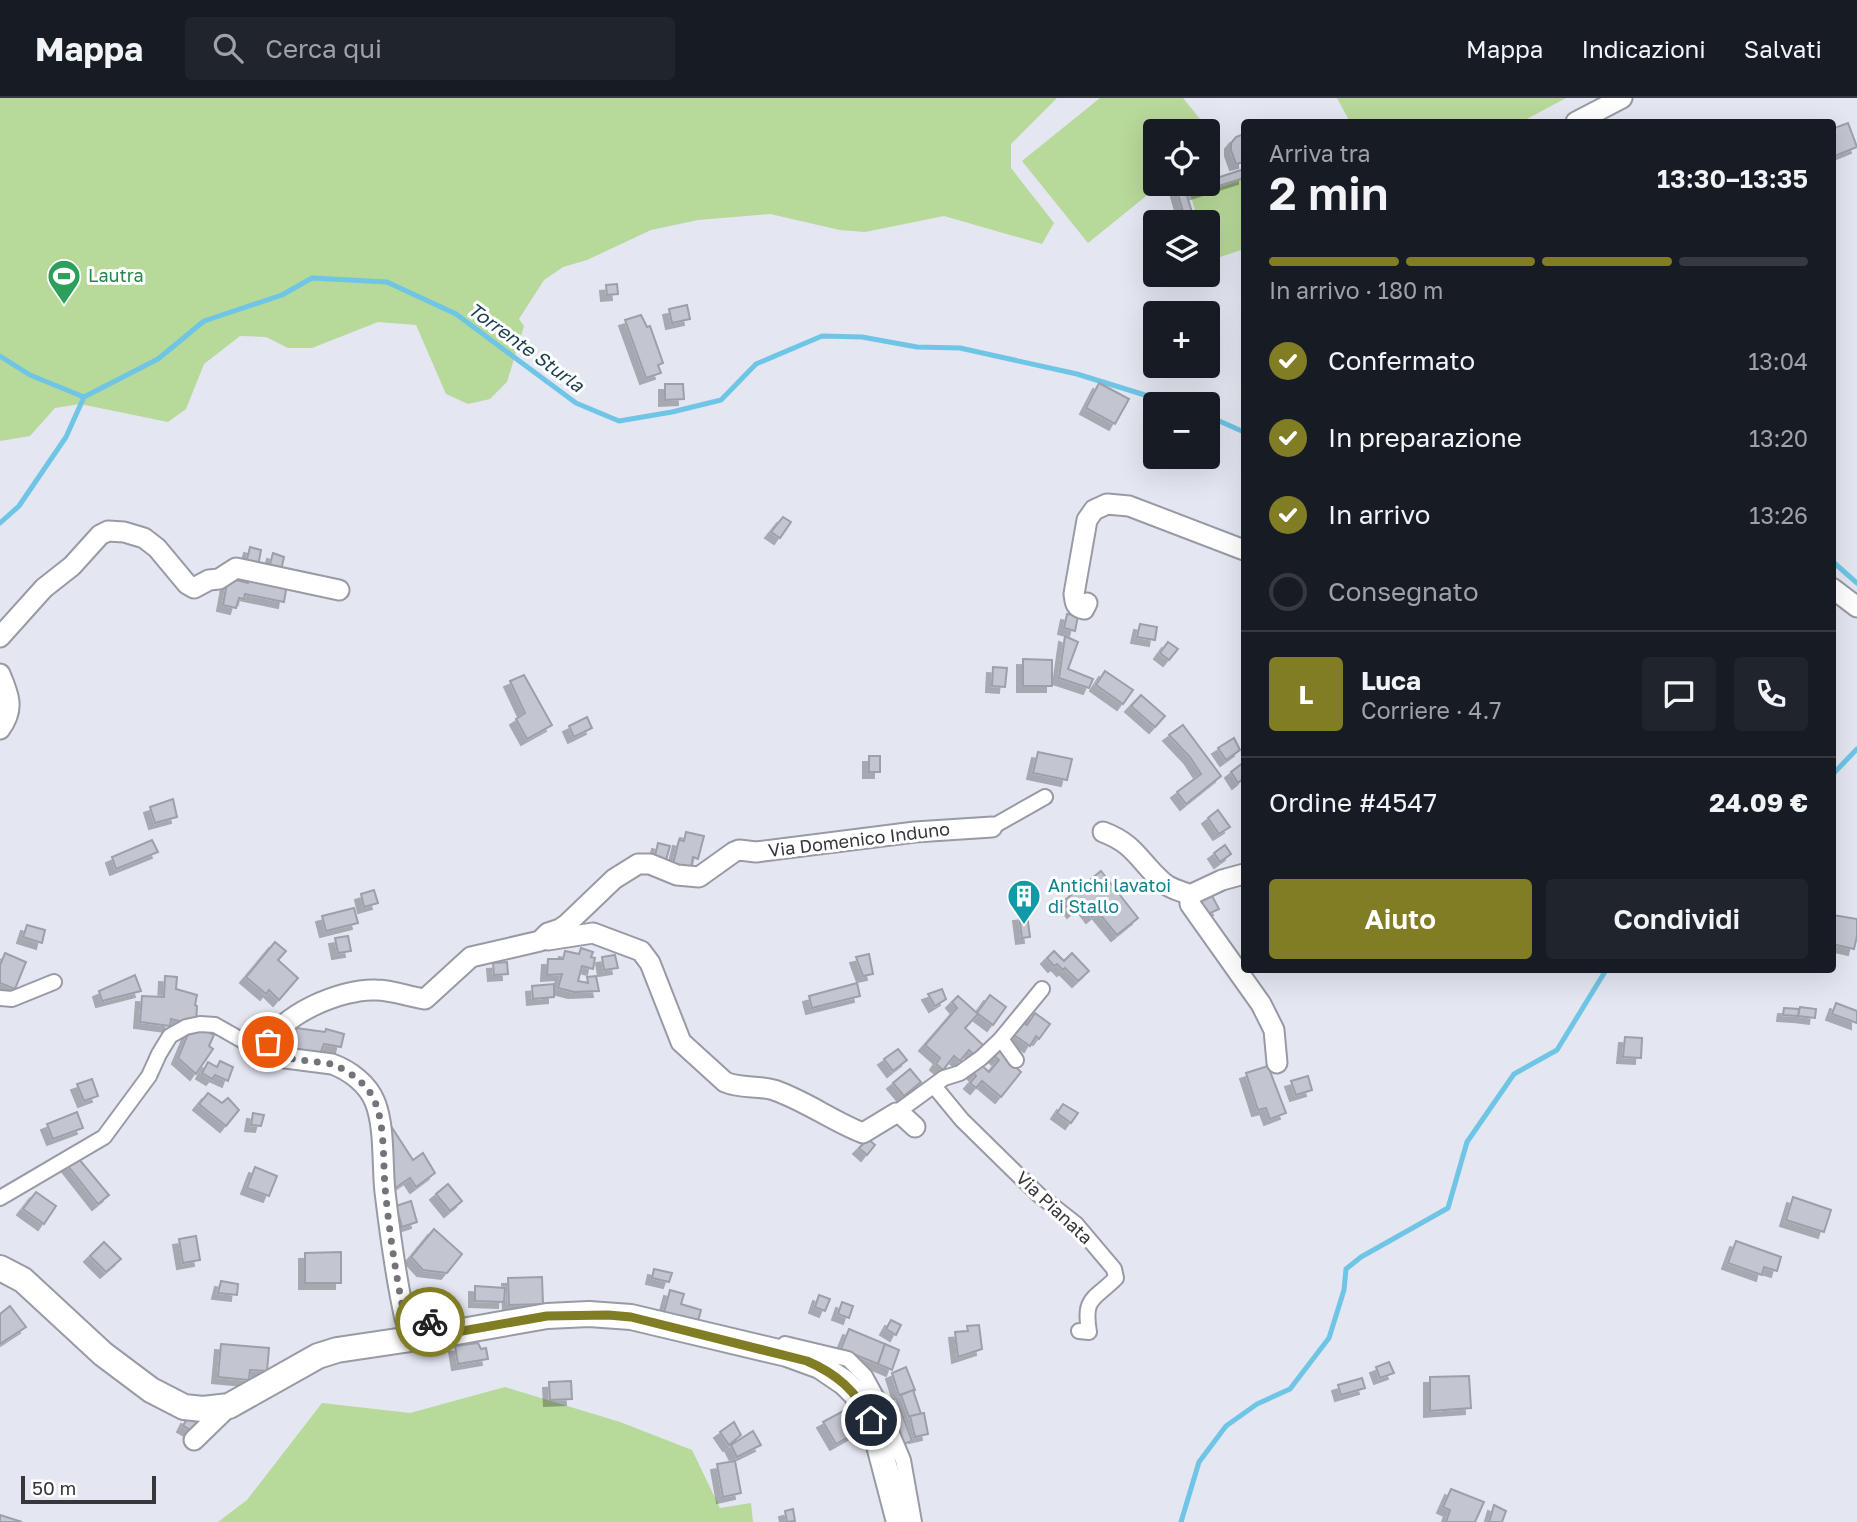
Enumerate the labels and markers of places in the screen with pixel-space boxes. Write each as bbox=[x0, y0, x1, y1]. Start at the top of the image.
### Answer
sports icon: Lautra bbox=[45, 257, 83, 306]
place label: Lautra bbox=[88, 264, 144, 286]
place label: Antichi lavatoi di Stallo bbox=[1048, 874, 1171, 917]
building icon: Antichi lavatoi di Stallo bbox=[1005, 877, 1043, 926]
pin bbox=[238, 1012, 298, 1072]
pin bbox=[841, 1390, 901, 1450]

